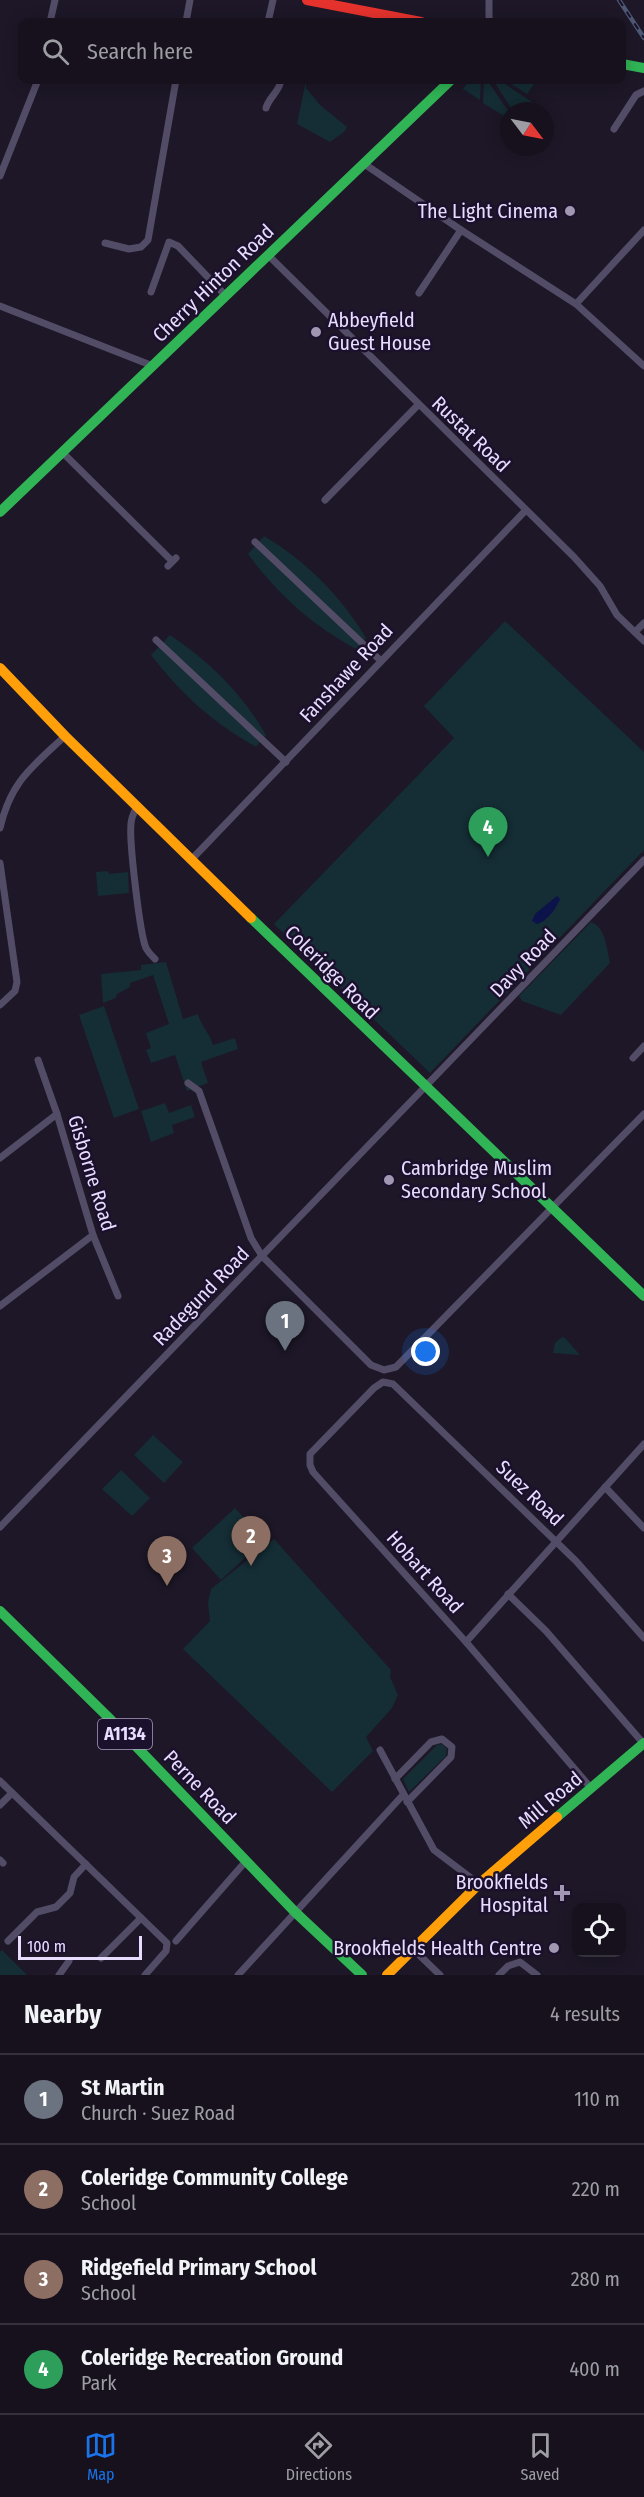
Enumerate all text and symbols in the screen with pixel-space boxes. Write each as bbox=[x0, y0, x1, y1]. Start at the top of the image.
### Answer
search box bbox=[18, 18, 626, 84]
icon: search bbox=[39, 35, 72, 68]
text: Search here bbox=[87, 38, 193, 65]
north arrow bbox=[500, 102, 554, 156]
place label: The Light Cinema bbox=[418, 199, 558, 223]
marker: The Light Cinema bbox=[563, 204, 577, 218]
street label: Cherry Hinton Road bbox=[147, 219, 279, 347]
place label: Abbeyfield Guest House bbox=[328, 308, 431, 355]
marker: Abbeyfield Guest House bbox=[309, 325, 323, 339]
street label: Rustat Road bbox=[427, 391, 515, 477]
street label: Fanshawe Road bbox=[294, 619, 398, 727]
pin: 4 bbox=[468, 808, 508, 857]
street label: Coleridge Road bbox=[280, 920, 384, 1024]
street label: Davy Road bbox=[485, 924, 561, 1002]
street label: Gisborne Road bbox=[63, 1112, 121, 1234]
place label: Cambridge Muslim Secondary School bbox=[401, 1156, 552, 1203]
marker: Cambridge Muslim Secondary School bbox=[382, 1173, 396, 1187]
street label: Radegund Road bbox=[148, 1242, 254, 1350]
pin: 1 bbox=[266, 1302, 304, 1351]
your location bbox=[411, 1337, 440, 1366]
street label: Suez Road bbox=[491, 1455, 569, 1531]
pin: 2 bbox=[232, 1516, 270, 1566]
street label: Hobart Road bbox=[382, 1526, 468, 1618]
pin: 3 bbox=[148, 1536, 186, 1586]
road number: A1134 bbox=[98, 1719, 152, 1749]
street label: Perne Road bbox=[159, 1745, 241, 1829]
street label: Mill Road bbox=[513, 1766, 587, 1834]
place label: Brookfields Hospital bbox=[456, 1870, 548, 1917]
marker: Brookfields Hospital bbox=[553, 1884, 571, 1902]
map controls bbox=[572, 1903, 626, 1957]
button: locate bbox=[572, 1903, 626, 1957]
scale bar bbox=[18, 1933, 142, 1960]
place label: Brookfields Health Centre bbox=[333, 1936, 542, 1960]
text: 100 m bbox=[27, 1937, 66, 1956]
marker: Brookfields Health Centre bbox=[547, 1941, 561, 1955]
text: Nearby bbox=[24, 1999, 101, 2030]
text: 4 results bbox=[550, 2002, 620, 2026]
text: St Martin bbox=[81, 2074, 165, 2101]
text: 1 bbox=[39, 2087, 48, 2111]
text: 110 m bbox=[574, 2087, 620, 2111]
text: Church · Suez Road bbox=[81, 2101, 235, 2125]
text: Coleridge Community College bbox=[81, 2164, 348, 2191]
text: 2 bbox=[39, 2177, 48, 2201]
text: 220 m bbox=[572, 2177, 620, 2201]
text: School bbox=[81, 2191, 136, 2215]
text: Ridgefield Primary School bbox=[81, 2254, 316, 2281]
text: 3 bbox=[39, 2267, 48, 2291]
text: 280 m bbox=[571, 2267, 620, 2291]
text: School bbox=[81, 2281, 136, 2305]
text: Coleridge Recreation Ground bbox=[81, 2344, 343, 2371]
text: 4 bbox=[38, 2357, 49, 2381]
text: 400 m bbox=[569, 2357, 620, 2381]
text: Park bbox=[81, 2371, 117, 2395]
tab: Map bbox=[84, 2429, 117, 2484]
tab: Directions bbox=[286, 2429, 352, 2484]
tab: Saved bbox=[521, 2429, 560, 2484]

